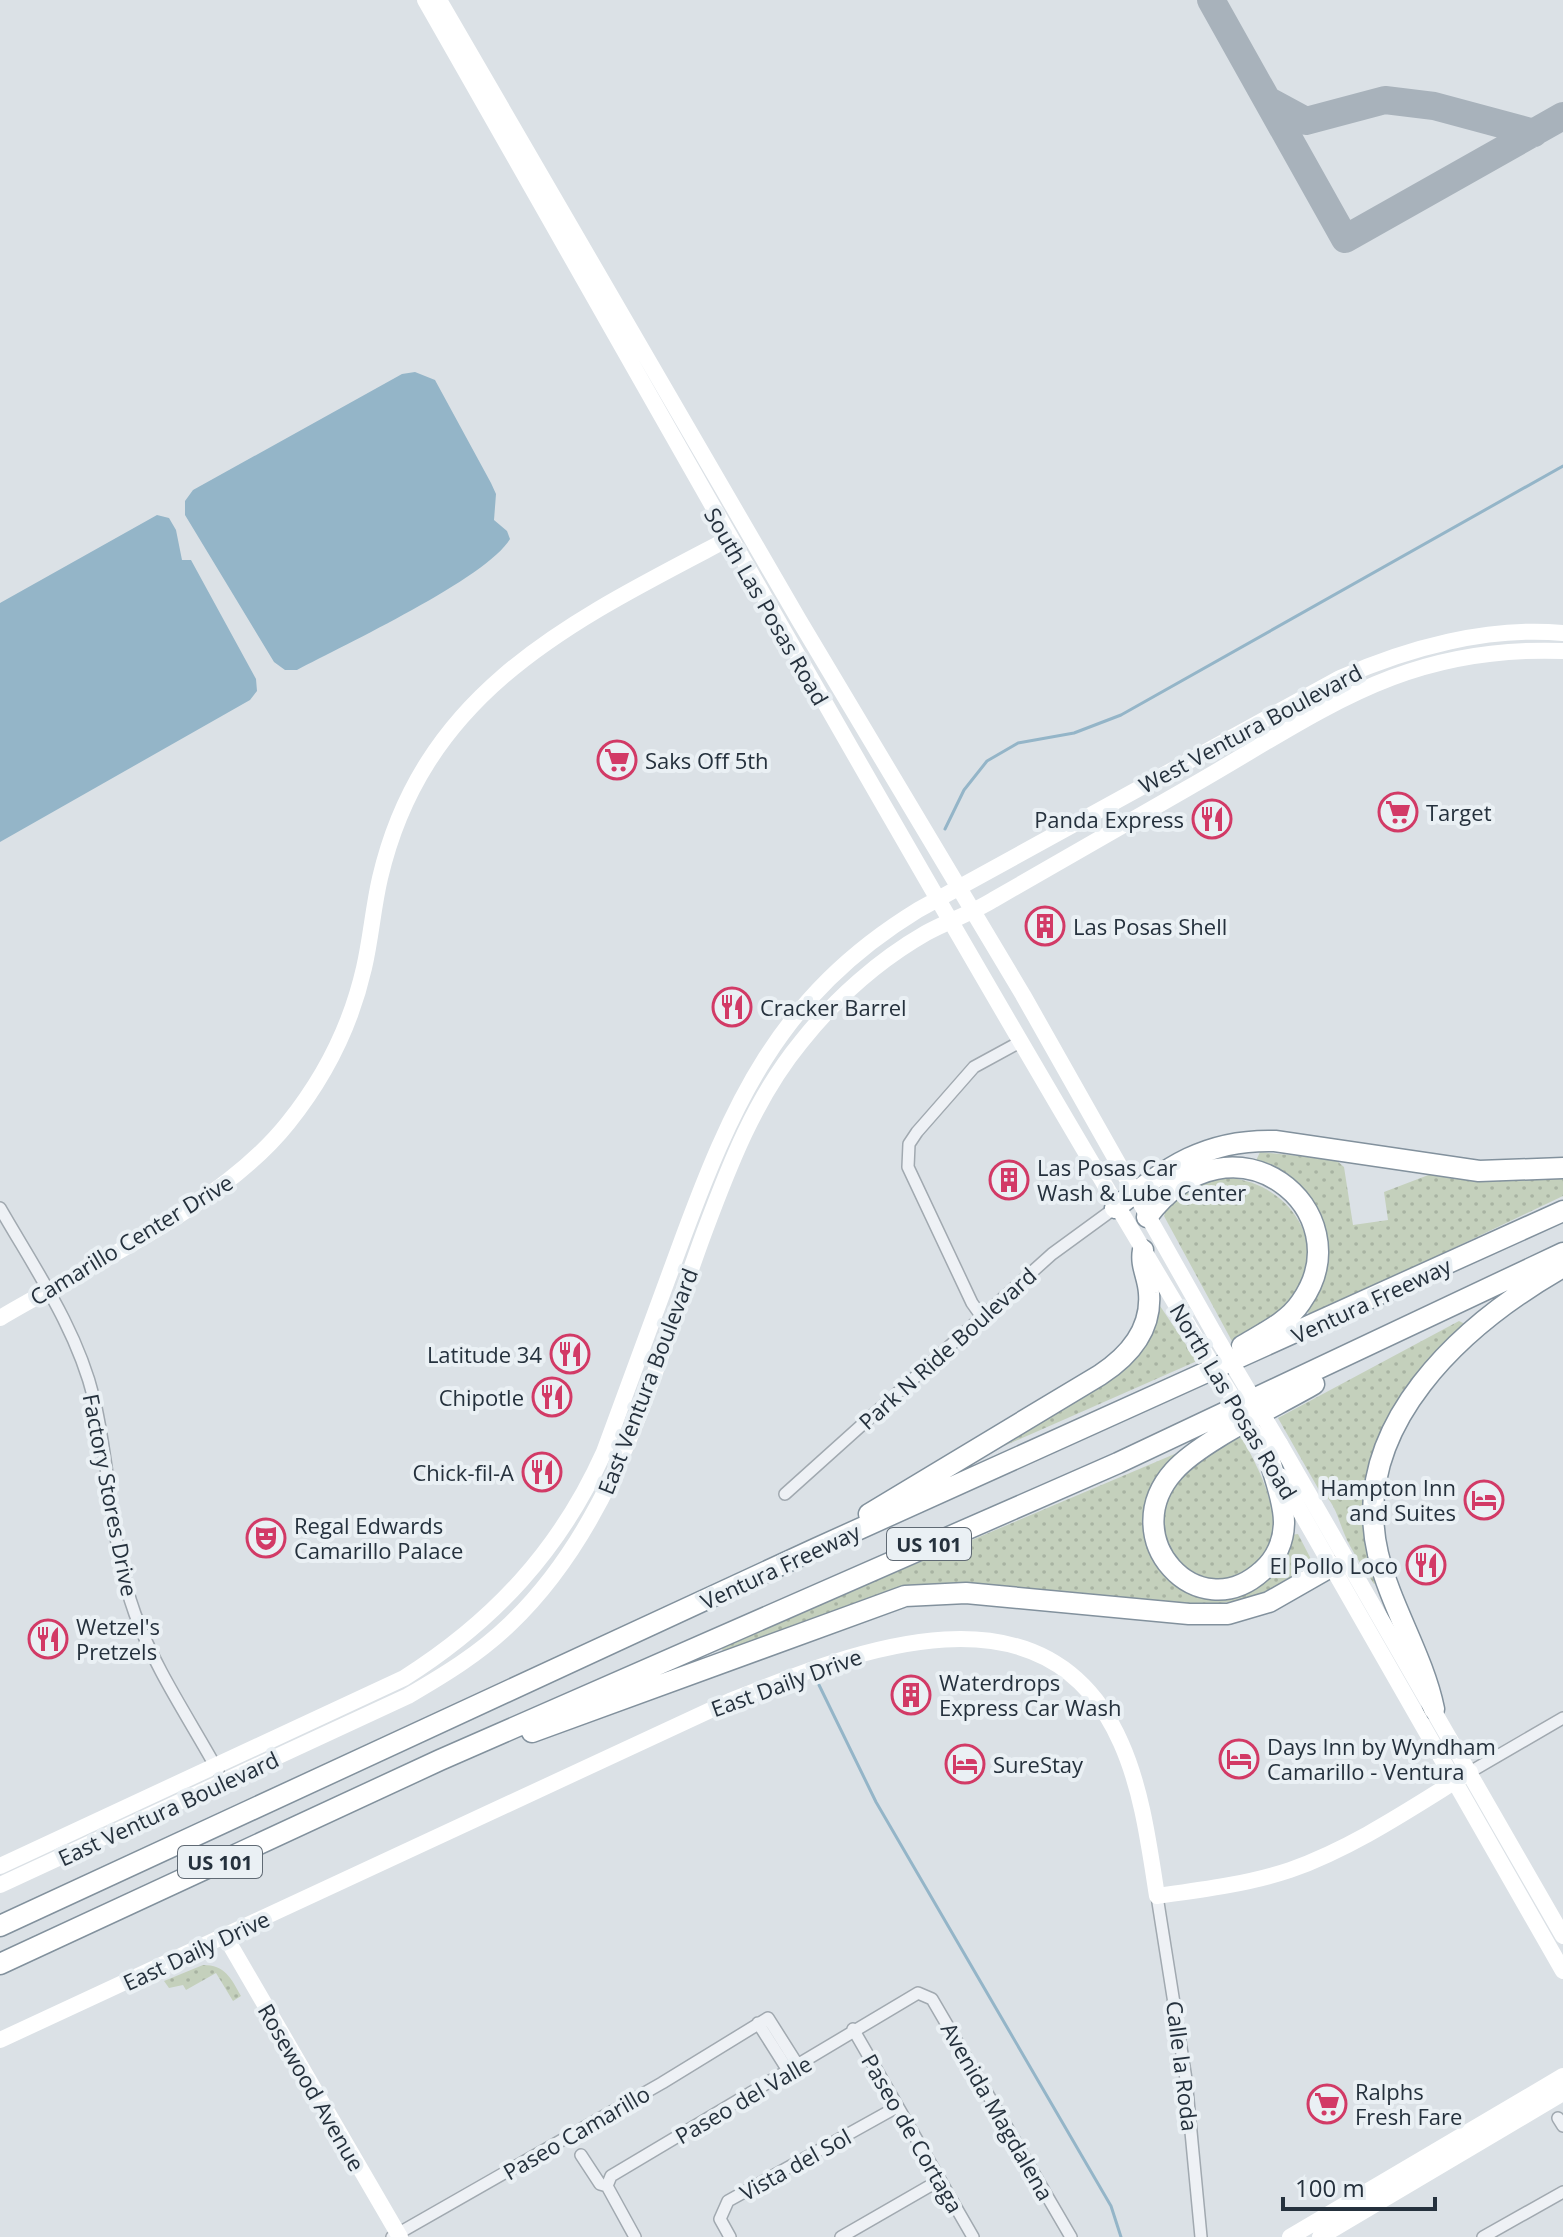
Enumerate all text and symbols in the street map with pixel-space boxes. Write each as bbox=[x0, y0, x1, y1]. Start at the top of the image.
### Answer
street label: South Las Posas Road bbox=[698, 502, 836, 710]
street label: West Ventura Boulevard bbox=[1133, 656, 1367, 800]
supermarket icon: Saks Off 5th bbox=[596, 739, 638, 781]
place label: Saks Off 5th bbox=[645, 745, 769, 775]
supermarket icon: Target bbox=[1377, 791, 1419, 833]
place label: Target bbox=[1426, 797, 1492, 827]
restaurant icon: Panda Express bbox=[1191, 798, 1233, 840]
place label: Panda Express bbox=[1034, 804, 1184, 834]
building icon: Las Posas Shell bbox=[1024, 905, 1066, 947]
place label: Las Posas Shell bbox=[1073, 911, 1227, 941]
restaurant icon: Cracker Barrel bbox=[711, 986, 753, 1028]
place label: Cracker Barrel bbox=[760, 992, 907, 1022]
place label: Las Posas Car Wash & Lube Center bbox=[1037, 1152, 1246, 1207]
building icon: Las Posas Car Wash & Lube Center bbox=[988, 1159, 1030, 1201]
street label: Camarillo Center Drive bbox=[24, 1166, 238, 1312]
street label: Ventura Freeway bbox=[1286, 1250, 1456, 1350]
street label: Park N Ride Boulevard bbox=[852, 1260, 1042, 1436]
street label: East Ventura Boulevard bbox=[590, 1263, 704, 1499]
street label: North Las Posas Road bbox=[1164, 1297, 1304, 1505]
restaurant icon: Latitude 34 bbox=[549, 1333, 591, 1375]
place label: Latitude 34 bbox=[427, 1339, 542, 1369]
restaurant icon: Chipotle bbox=[531, 1376, 573, 1418]
place label: Chipotle bbox=[439, 1382, 524, 1412]
street label: Factory Stores Drive bbox=[77, 1391, 145, 1599]
restaurant icon: Chick-fil-A bbox=[521, 1451, 563, 1493]
place label: Chick-fil-A bbox=[412, 1457, 514, 1487]
place label: Hampton Inn and Suites bbox=[1320, 1472, 1456, 1527]
hotel icon: Hampton Inn and Suites bbox=[1463, 1479, 1505, 1521]
place label: Regal Edwards Camarillo Palace bbox=[294, 1510, 463, 1565]
street label: Ventura Freeway bbox=[695, 1516, 865, 1616]
theatre icon: Regal Edwards Camarillo Palace bbox=[245, 1517, 287, 1559]
road number: US 101 bbox=[887, 1528, 971, 1560]
restaurant icon: El Pollo Loco bbox=[1405, 1544, 1447, 1586]
place label: El Pollo Loco bbox=[1269, 1550, 1398, 1580]
place label: Wetzel's Pretzels bbox=[76, 1611, 160, 1666]
restaurant icon: Wetzel's Pretzels bbox=[27, 1618, 69, 1660]
street label: East Daily Drive bbox=[706, 1641, 866, 1723]
place label: Waterdrops Express Car Wash bbox=[939, 1667, 1122, 1722]
building icon: Waterdrops Express Car Wash bbox=[890, 1674, 932, 1716]
place label: Days Inn by Wyndham Camarillo - Ventura bbox=[1267, 1731, 1496, 1786]
hotel icon: Days Inn by Wyndham Camarillo - Ventura bbox=[1218, 1738, 1260, 1780]
hotel icon: SureStay bbox=[944, 1743, 986, 1785]
street label: East Ventura Boulevard bbox=[53, 1744, 283, 1872]
place label: SureStay bbox=[993, 1749, 1084, 1779]
road number: US 101 bbox=[178, 1846, 262, 1878]
street label: East Daily Drive bbox=[118, 1903, 274, 1997]
street label: Rosewood Avenue bbox=[252, 1998, 372, 2176]
street label: Calle la Roda bbox=[1160, 1999, 1206, 2133]
street label: Avenida Magdalena bbox=[935, 2016, 1061, 2206]
street label: Paseo del Valle bbox=[669, 2048, 817, 2150]
street label: Paseo de Cortaga bbox=[855, 2048, 971, 2218]
place label: Ralphs Fresh Fare bbox=[1355, 2076, 1462, 2131]
street label: Paseo Camarillo bbox=[497, 2078, 655, 2186]
supermarket icon: Ralphs Fresh Fare bbox=[1306, 2083, 1348, 2125]
street label: Vista del Sol bbox=[734, 2121, 856, 2207]
scale bar bbox=[1283, 2161, 1435, 2211]
text: 100 m bbox=[1295, 2171, 1365, 2204]

